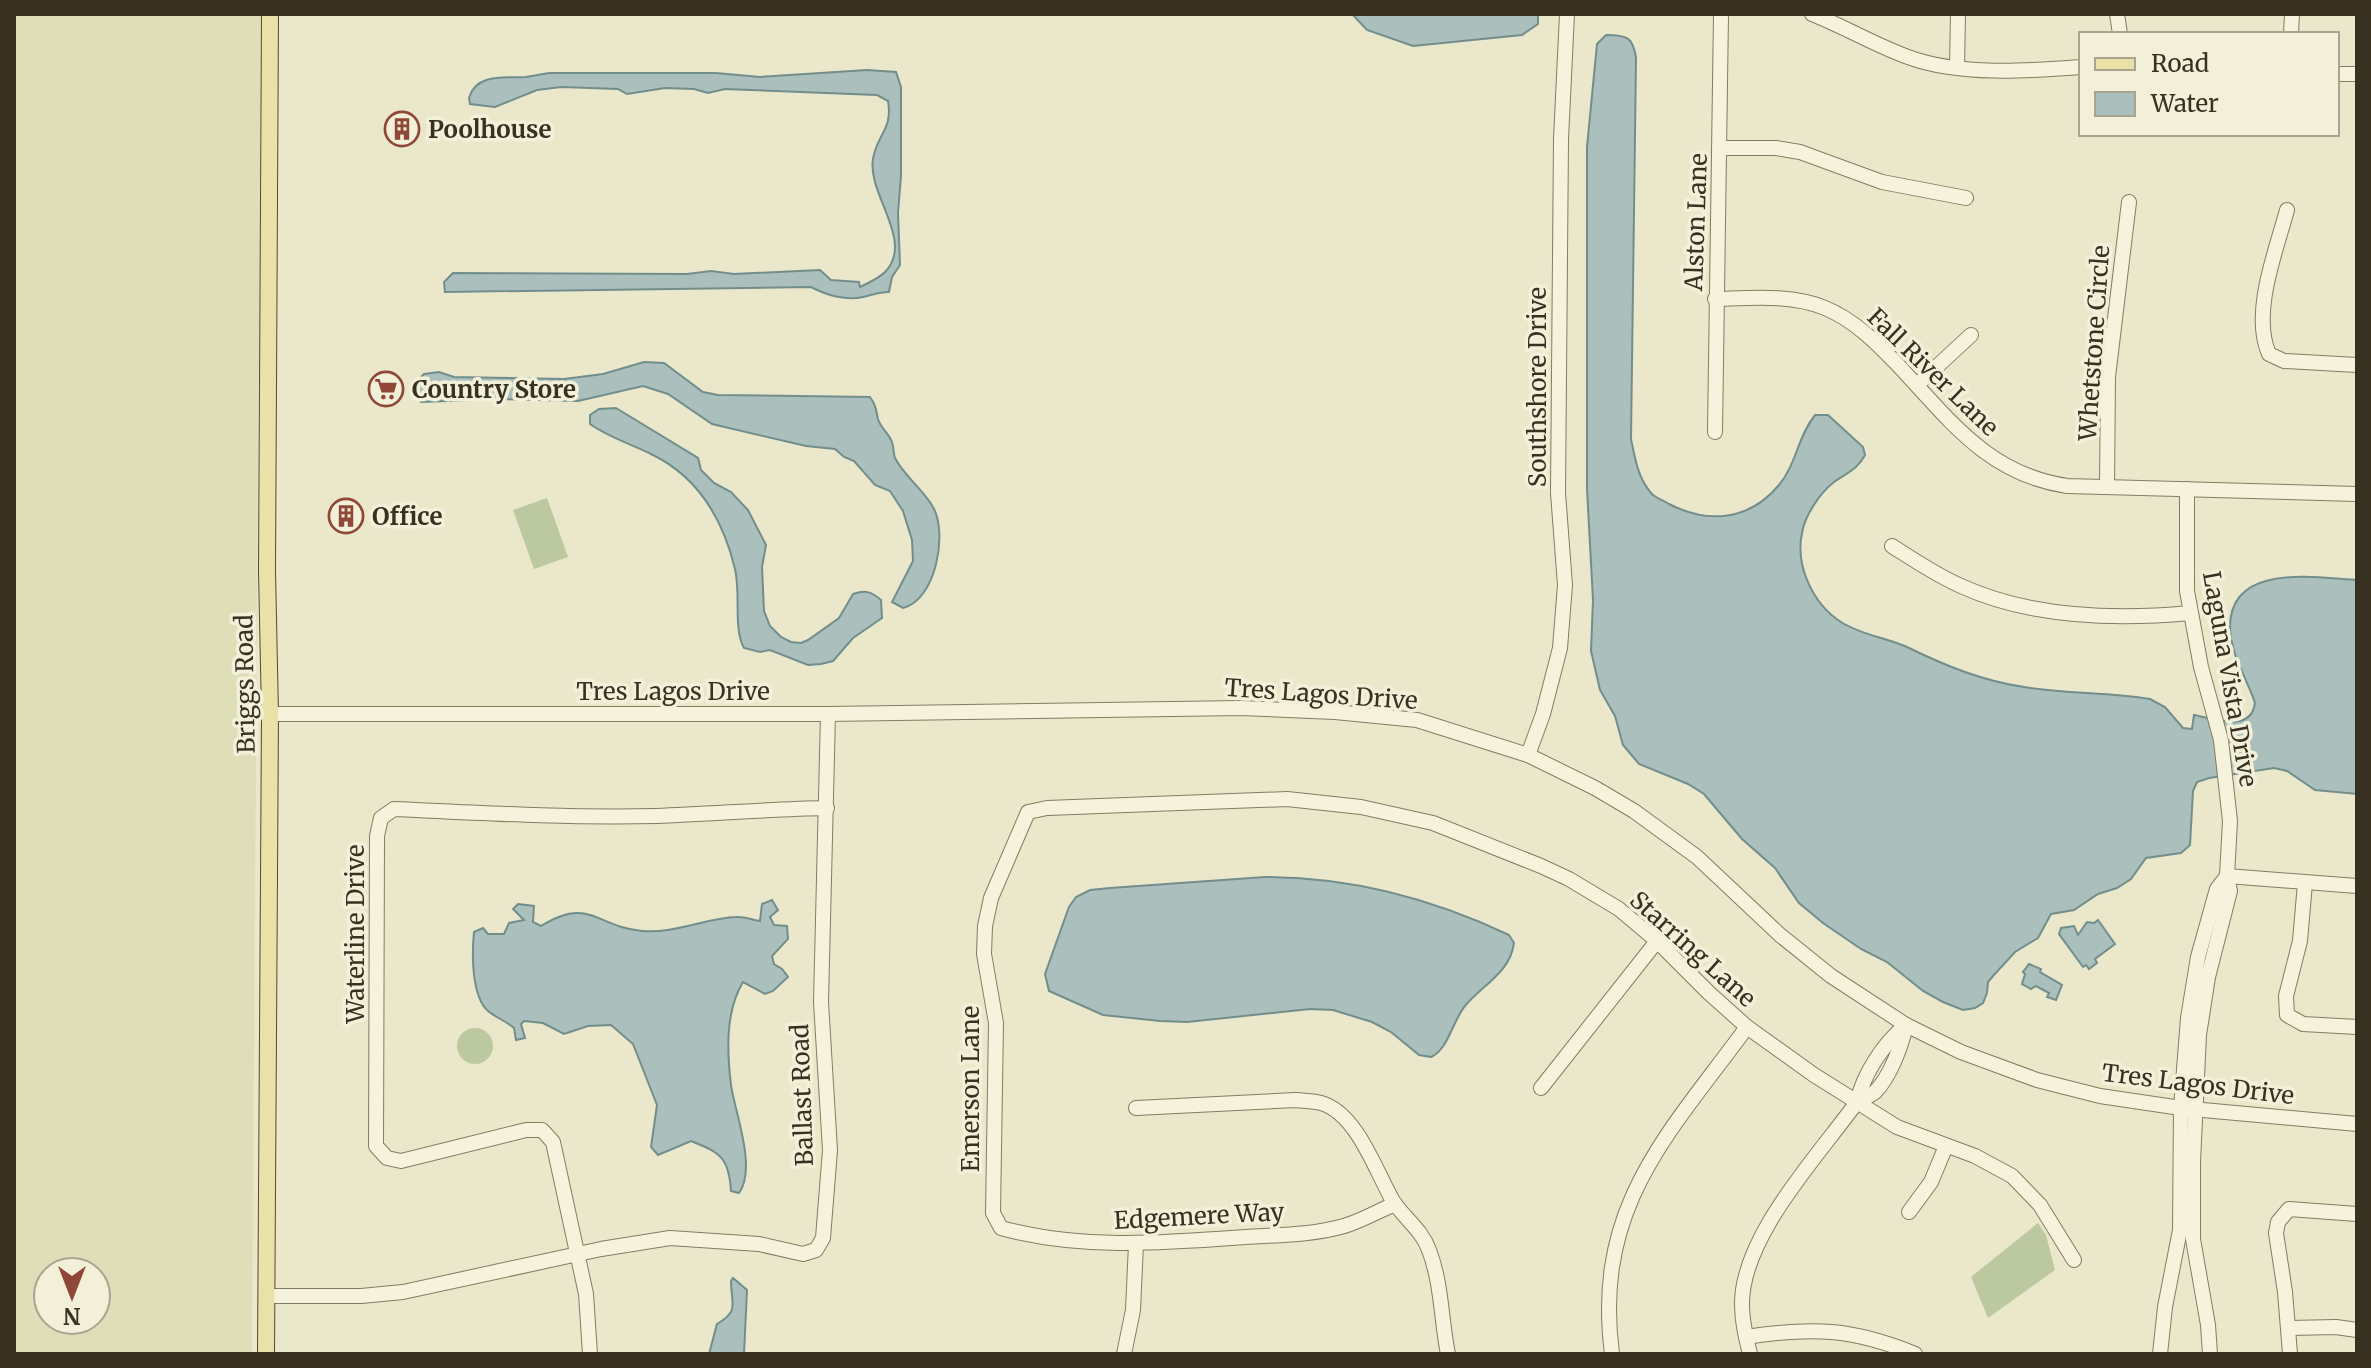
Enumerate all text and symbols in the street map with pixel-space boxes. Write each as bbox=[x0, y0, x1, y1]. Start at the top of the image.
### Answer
legend bbox=[2079, 32, 2339, 136]
text: Road bbox=[2151, 48, 2209, 79]
text: Water bbox=[2150, 88, 2219, 119]
building icon: Poolhouse bbox=[383, 110, 421, 148]
place label: Poolhouse bbox=[428, 114, 551, 145]
street label: Alston Lane bbox=[1678, 153, 1714, 292]
street label: Whetstone Circle bbox=[2072, 244, 2116, 443]
street label: Southshore Drive bbox=[1522, 287, 1553, 487]
street label: Fall River Lane bbox=[1861, 302, 2005, 442]
supermarket icon: Country Store bbox=[367, 370, 405, 408]
place label: Country Store bbox=[412, 374, 576, 405]
building icon: Office bbox=[327, 497, 365, 535]
place label: Office bbox=[372, 501, 442, 532]
street label: Laguna Vista Drive bbox=[2196, 569, 2264, 789]
street label: Briggs Road bbox=[228, 614, 262, 754]
street label: Tres Lagos Drive bbox=[1223, 672, 1419, 716]
street label: Tres Lagos Drive bbox=[576, 676, 770, 707]
street label: Waterline Drive bbox=[340, 845, 371, 1024]
street label: Starring Lane bbox=[1624, 884, 1762, 1014]
street label: Emerson Lane bbox=[955, 1006, 986, 1172]
street label: Ballast Road bbox=[784, 1023, 820, 1167]
street label: Tres Lagos Drive bbox=[2100, 1057, 2296, 1111]
street label: Edgemere Way bbox=[1113, 1196, 1285, 1236]
north arrow bbox=[32, 1256, 112, 1336]
text: N bbox=[63, 1302, 81, 1330]

